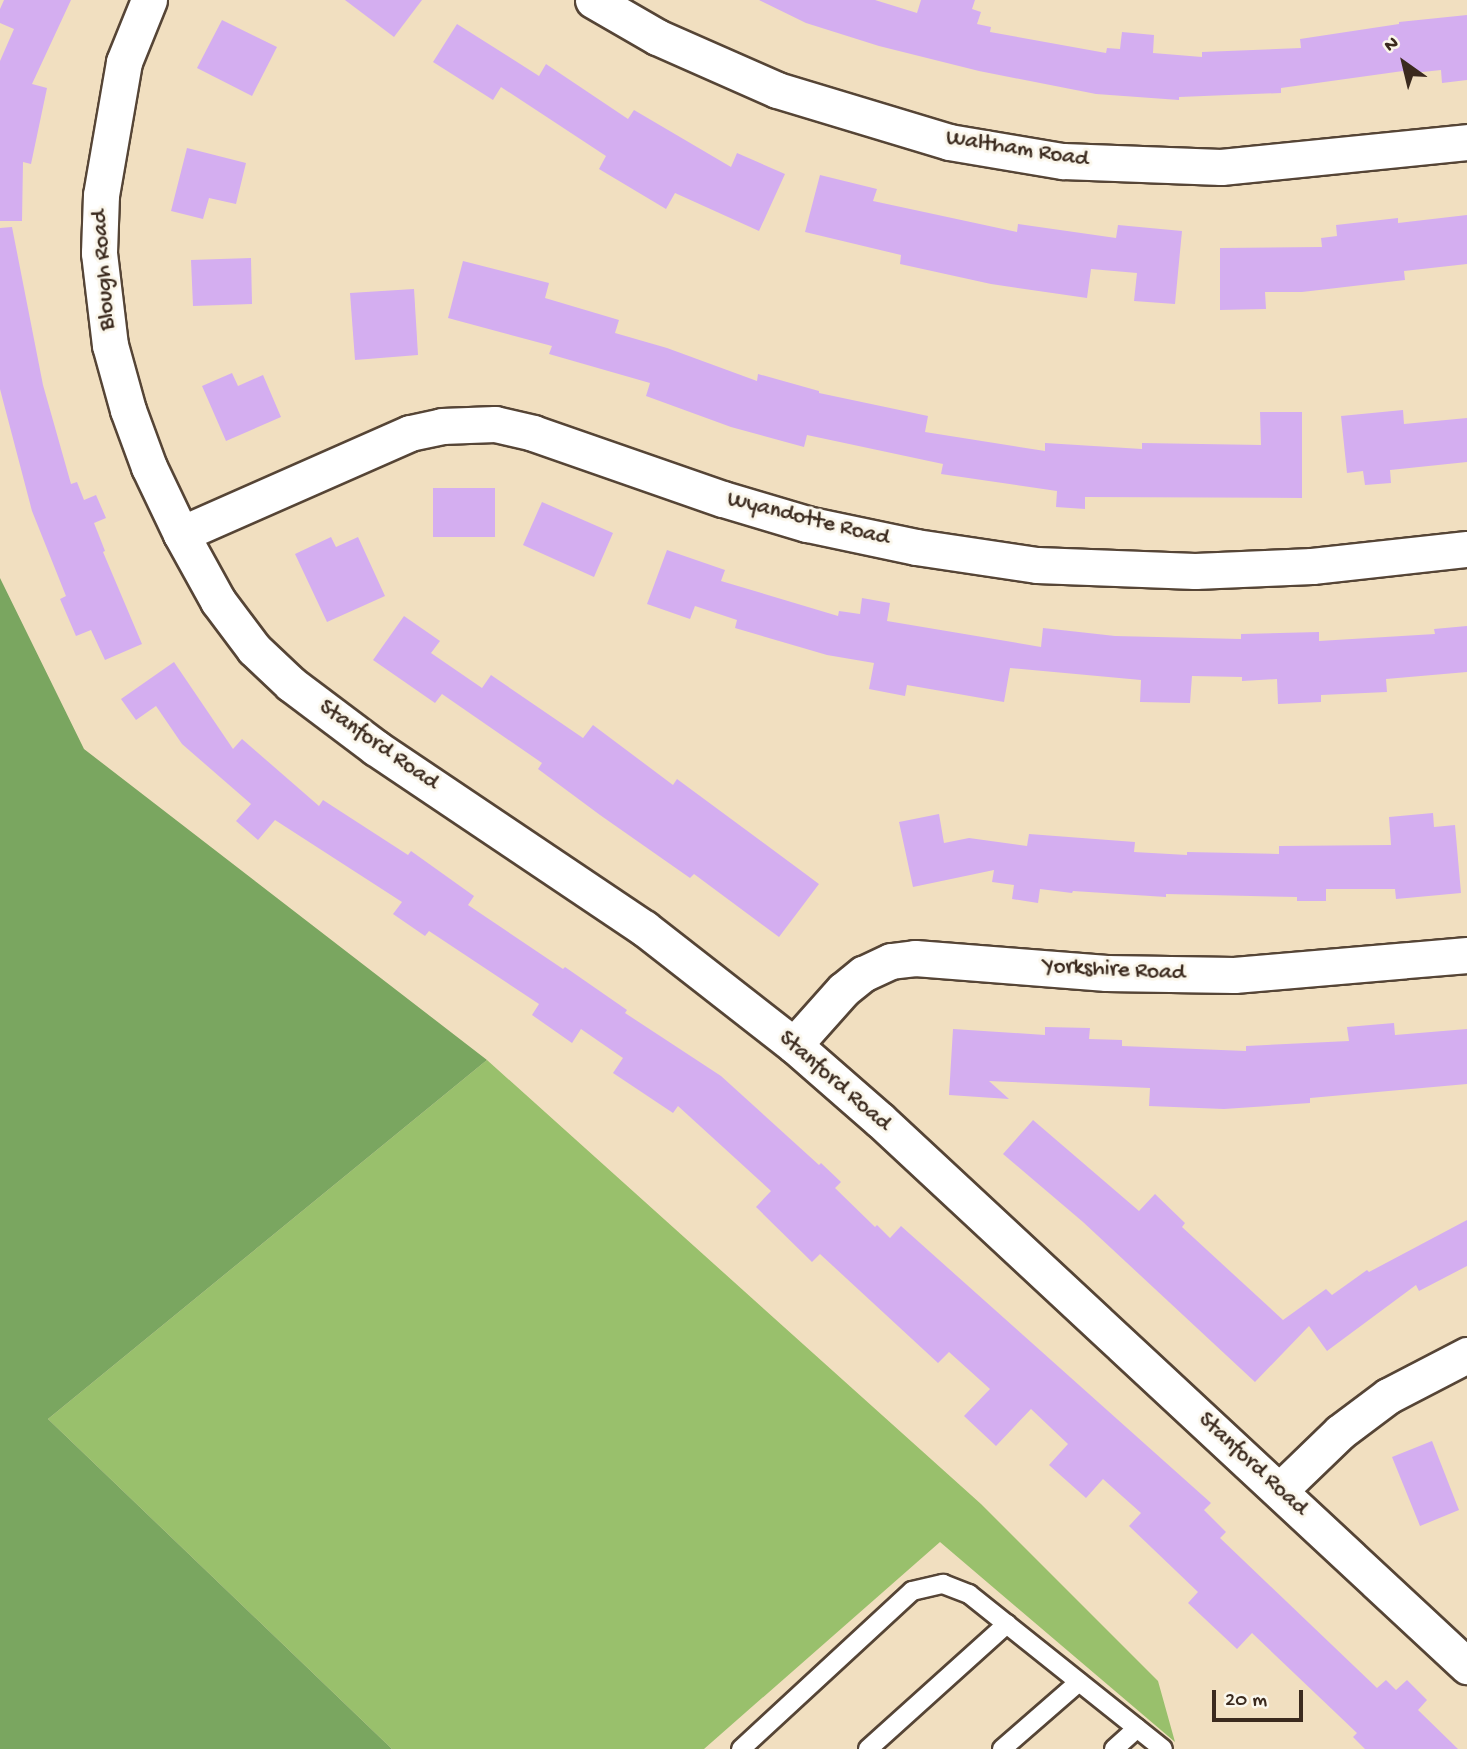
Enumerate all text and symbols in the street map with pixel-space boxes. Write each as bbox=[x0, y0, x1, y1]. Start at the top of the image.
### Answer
north arrow bbox=[1369, 28, 1439, 98]
text: N bbox=[1380, 32, 1404, 58]
street label: Waltham Road bbox=[944, 125, 1090, 175]
street label: Blough Road bbox=[87, 209, 123, 331]
street label: Wyandotte Road bbox=[724, 486, 892, 554]
street label: Stanford Road bbox=[313, 695, 443, 797]
street label: Yorkshire Road bbox=[1042, 953, 1186, 989]
street label: Stanford Road bbox=[772, 1026, 896, 1138]
street label: Stanford Road bbox=[1191, 1407, 1313, 1523]
scale bar bbox=[1215, 1676, 1306, 1720]
text: 20 m bbox=[1225, 1689, 1267, 1714]

